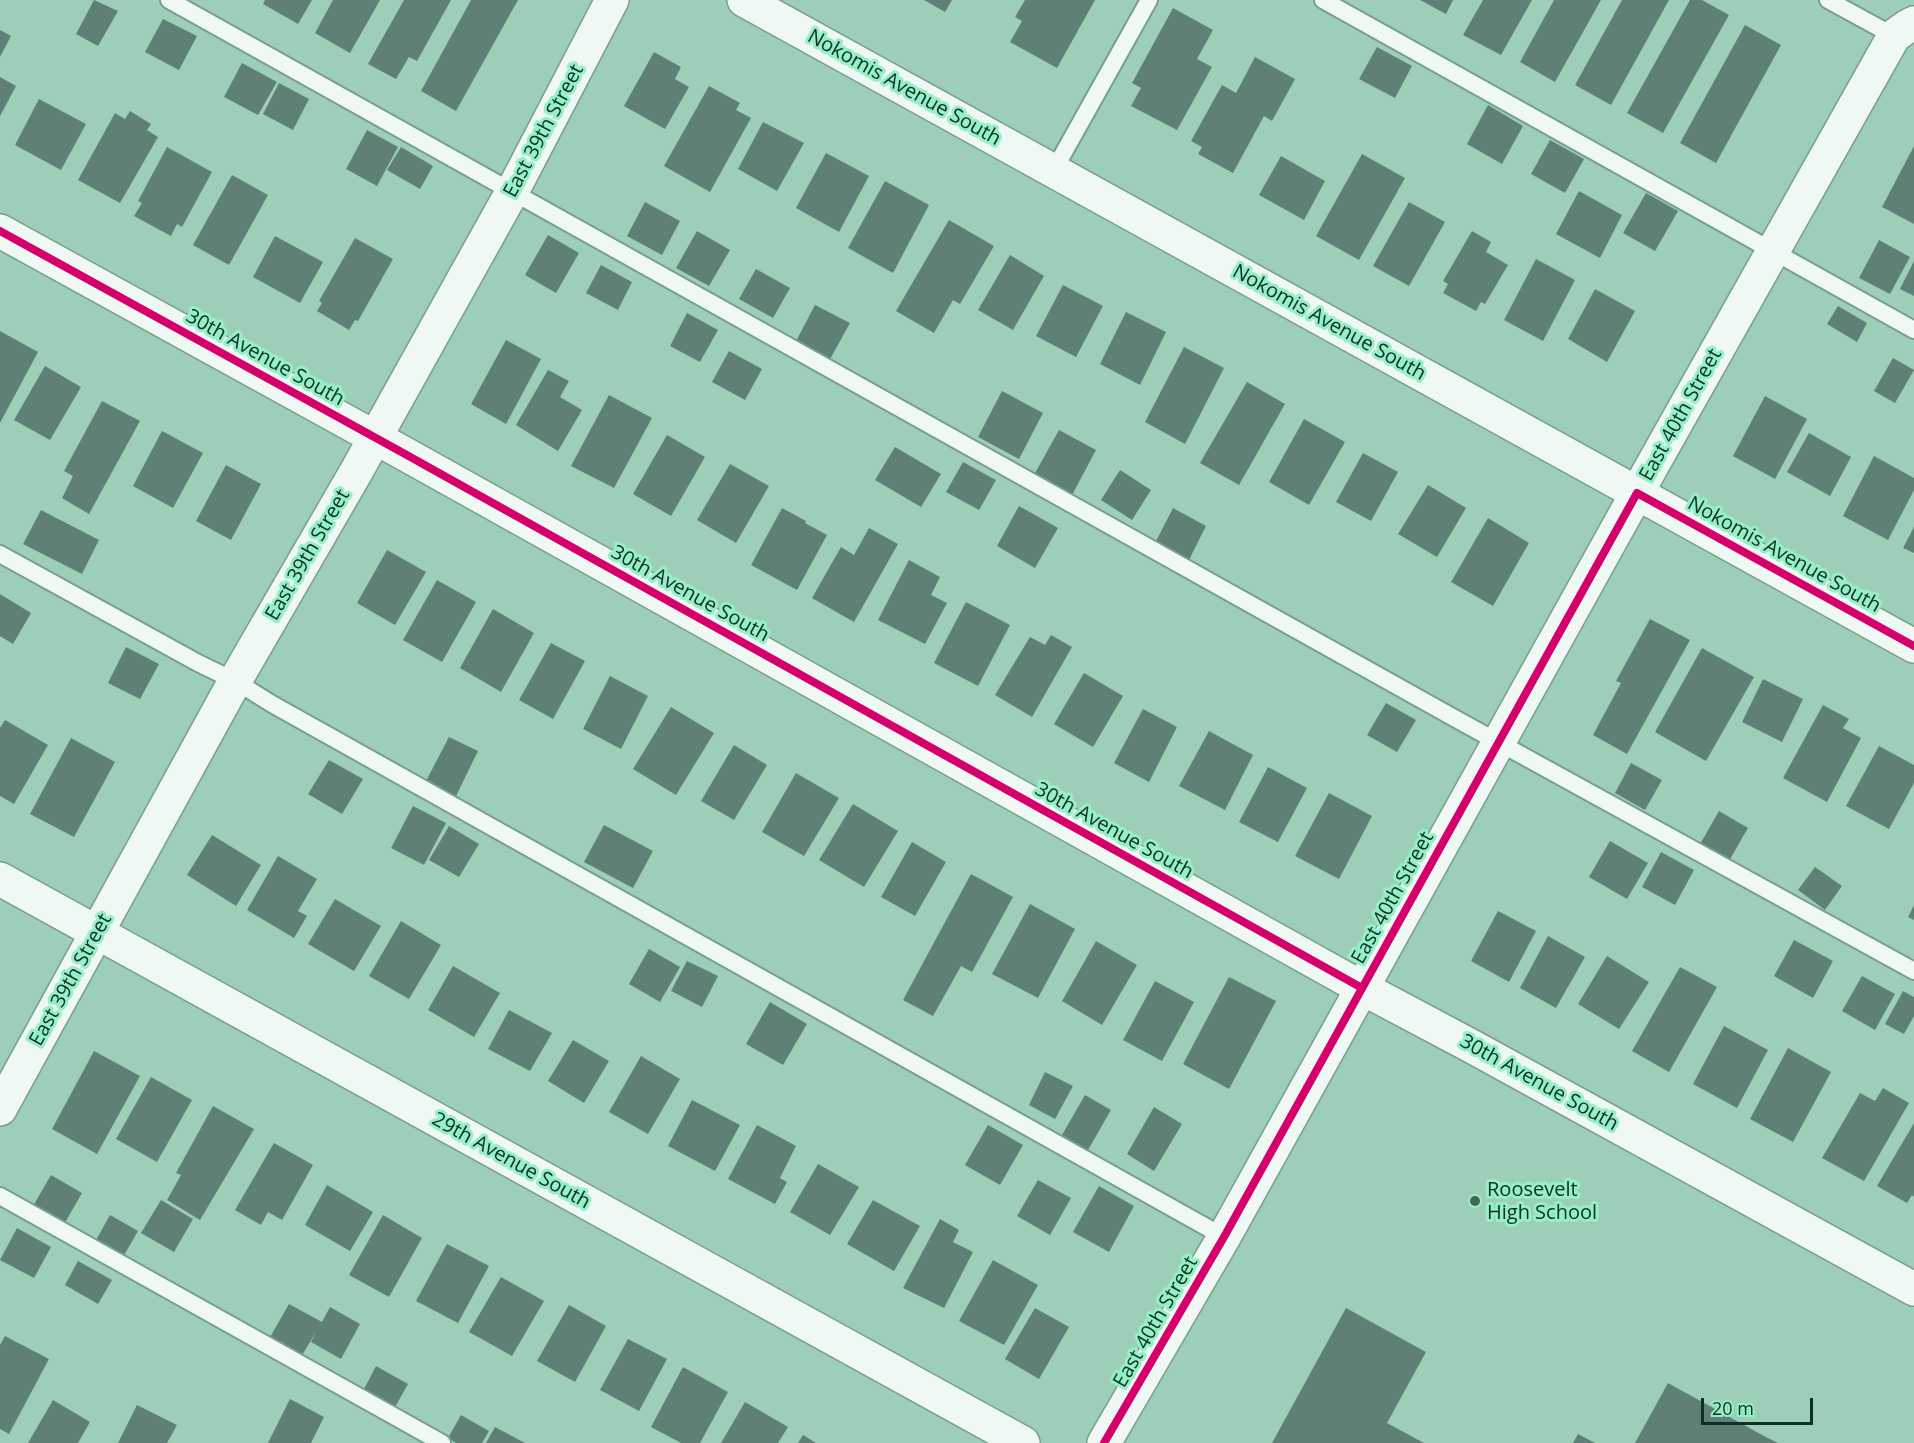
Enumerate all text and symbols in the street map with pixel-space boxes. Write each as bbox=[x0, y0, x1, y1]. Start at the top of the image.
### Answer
street label: Nokomis Avenue South bbox=[803, 25, 1005, 151]
street label: East 39th Street bbox=[499, 60, 589, 202]
street label: Nokomis Avenue South bbox=[1228, 260, 1430, 386]
street label: 30th Avenue South bbox=[182, 305, 348, 411]
street label: East 40th Street bbox=[1635, 345, 1727, 485]
street label: East 39th Street bbox=[261, 485, 355, 625]
street label: Nokomis Avenue South bbox=[1683, 492, 1885, 618]
street label: 30th Avenue South bbox=[607, 541, 773, 647]
street label: 30th Avenue South bbox=[1031, 778, 1197, 884]
street label: East 40th Street bbox=[1347, 828, 1439, 968]
street label: East 39th Street bbox=[25, 910, 117, 1050]
street label: 30th Avenue South bbox=[1456, 1030, 1622, 1136]
street label: 29th Avenue South bbox=[428, 1108, 594, 1214]
place label: Roosevelt High School bbox=[1487, 1178, 1597, 1225]
marker: Roosevelt High School bbox=[1468, 1194, 1482, 1208]
street label: East 40th Street bbox=[1109, 1252, 1203, 1392]
scale bar bbox=[1704, 1386, 1816, 1424]
text: 20 m bbox=[1712, 1396, 1754, 1420]

